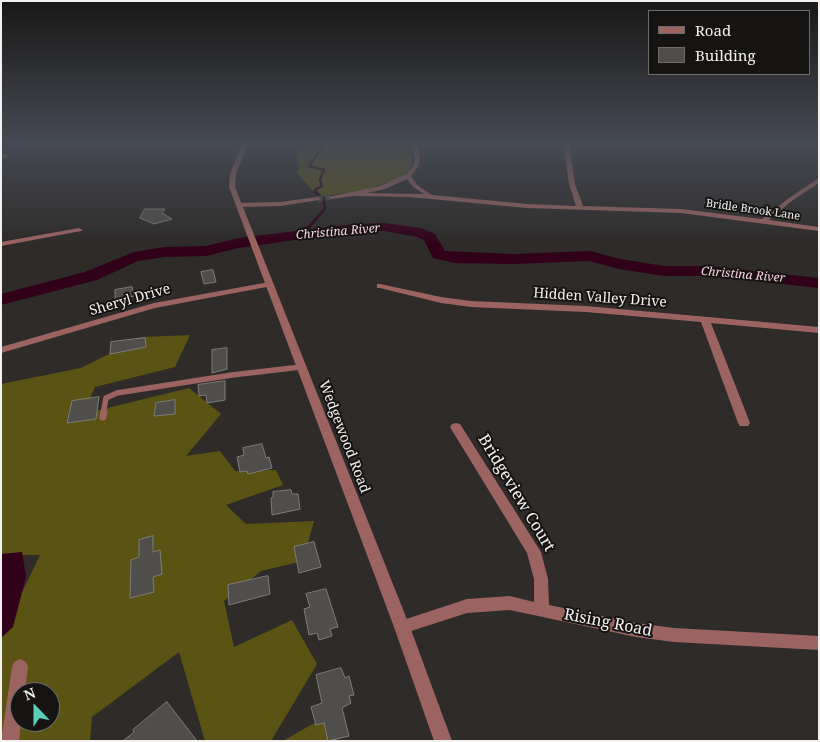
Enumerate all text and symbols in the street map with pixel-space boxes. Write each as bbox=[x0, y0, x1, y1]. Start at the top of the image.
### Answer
legend bbox=[648, 10, 810, 75]
text: Road bbox=[695, 20, 731, 40]
text: Building bbox=[695, 45, 756, 65]
street label: Bridle Brook Lane bbox=[705, 197, 801, 223]
water label: Christina River bbox=[295, 221, 381, 243]
water label: Christina River bbox=[700, 264, 786, 286]
street label: Sheryl Drive bbox=[88, 280, 172, 320]
street label: Hidden Valley Drive bbox=[533, 285, 667, 311]
street label: Wedgewood Road bbox=[315, 378, 373, 496]
street label: Bridgeview Court bbox=[473, 431, 559, 555]
street label: Rising Road bbox=[562, 605, 654, 641]
north arrow bbox=[10, 682, 60, 732]
text: N bbox=[21, 683, 38, 704]

